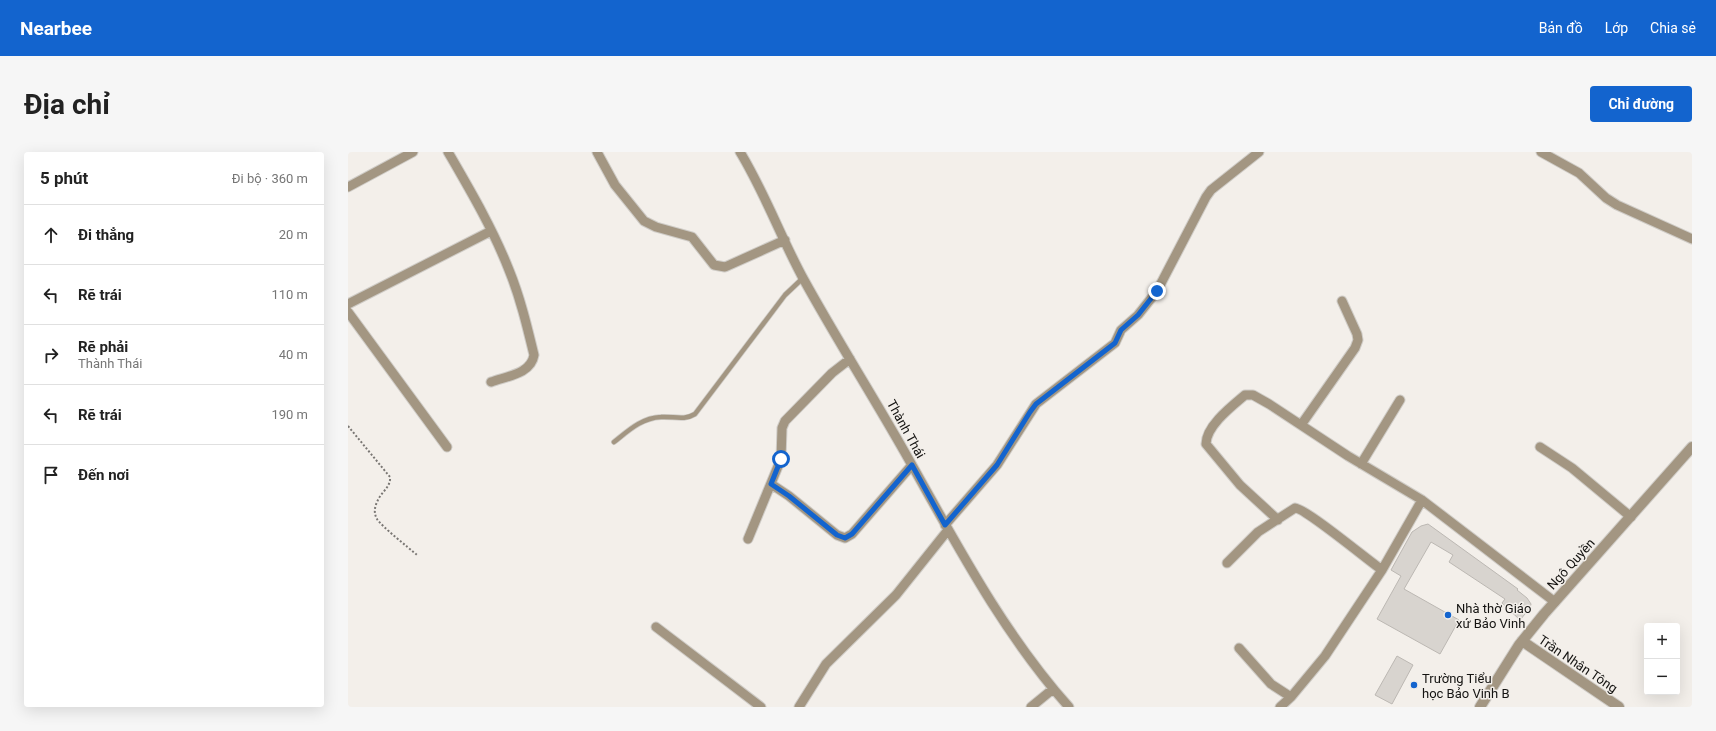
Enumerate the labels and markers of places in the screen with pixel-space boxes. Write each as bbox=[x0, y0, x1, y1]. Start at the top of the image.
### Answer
place label: Nhà thờ Giáo xứ Bảo Vinh bbox=[1456, 601, 1531, 631]
marker: Nhà thờ Giáo xứ Bảo Vinh bbox=[1443, 610, 1453, 620]
place label: Trường Tiểu học Bảo Vinh B bbox=[1422, 671, 1510, 701]
marker: Trường Tiểu học Bảo Vinh B bbox=[1409, 680, 1419, 690]

